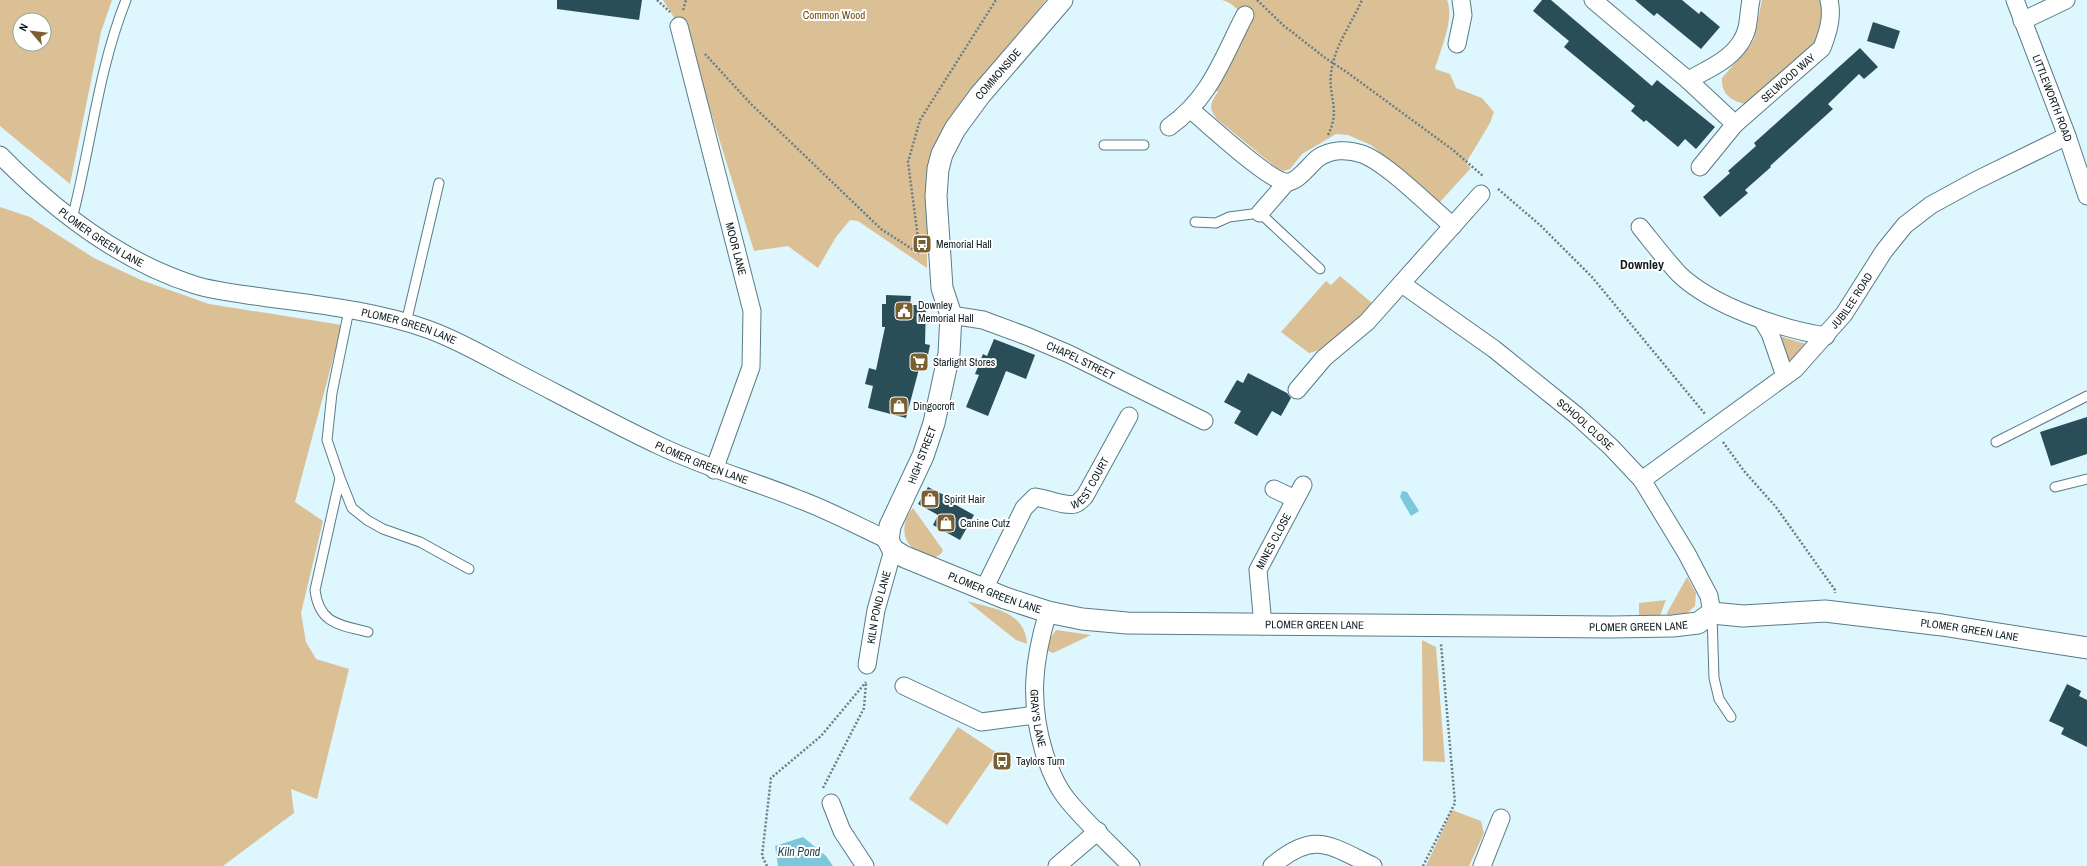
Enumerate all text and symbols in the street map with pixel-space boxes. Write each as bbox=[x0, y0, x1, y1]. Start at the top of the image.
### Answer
park label: Common Wood bbox=[803, 8, 865, 22]
north arrow bbox=[12, 12, 52, 52]
text: N bbox=[15, 21, 31, 33]
street label: COMMONSIDE bbox=[972, 46, 1024, 102]
street label: SELWOOD WAY bbox=[1758, 50, 1818, 105]
street label: LITTLEWORTH ROAD bbox=[2029, 53, 2075, 143]
street label: PLOMER GREEN LANE bbox=[56, 204, 146, 270]
street label: MOOR LANE bbox=[723, 221, 750, 277]
bus stop icon: Memorial Hall bbox=[911, 233, 933, 255]
place label: Memorial Hall bbox=[936, 237, 992, 251]
district label: Downley bbox=[1620, 256, 1664, 273]
street label: JUBILEE ROAD bbox=[1827, 270, 1876, 332]
place label: Downley Memorial Hall bbox=[918, 298, 974, 325]
public building icon: Downley Memorial Hall bbox=[893, 300, 915, 322]
street label: PLOMER GREEN LANE bbox=[360, 305, 459, 347]
street label: CHAPEL STREET bbox=[1044, 338, 1117, 383]
supermarket icon: Starlight Stores bbox=[908, 351, 930, 373]
place label: Starlight Stores bbox=[933, 355, 996, 369]
shop icon: Dingocroft bbox=[888, 395, 910, 417]
street label: SCHOOL CLOSE bbox=[1554, 396, 1617, 453]
place label: Dingocroft bbox=[913, 399, 955, 413]
street label: HIGH STREET bbox=[905, 424, 940, 486]
street label: PLOMER GREEN LANE bbox=[653, 438, 750, 487]
street label: WEST COURT bbox=[1069, 454, 1112, 512]
shop icon: Spirit Hair bbox=[919, 488, 941, 510]
place label: Spirit Hair bbox=[944, 492, 985, 506]
street label: MINES CLOSE bbox=[1253, 510, 1294, 572]
shop icon: Canine Cutz bbox=[935, 512, 957, 534]
place label: Canine Cutz bbox=[960, 516, 1011, 530]
street label: PLOMER GREEN LANE bbox=[946, 568, 1043, 616]
street label: KILN POND LANE bbox=[864, 569, 894, 645]
street label: PLOMER GREEN LANE bbox=[1920, 616, 2020, 644]
street label: PLOMER GREEN LANE bbox=[1265, 617, 1364, 632]
street label: PLOMER GREEN LANE bbox=[1589, 617, 1689, 634]
street label: GRAY'S LANE bbox=[1028, 689, 1049, 749]
bus stop icon: Taylors Turn bbox=[991, 750, 1013, 772]
place label: Taylors Turn bbox=[1016, 754, 1065, 768]
water label: Kiln Pond bbox=[778, 844, 821, 860]

